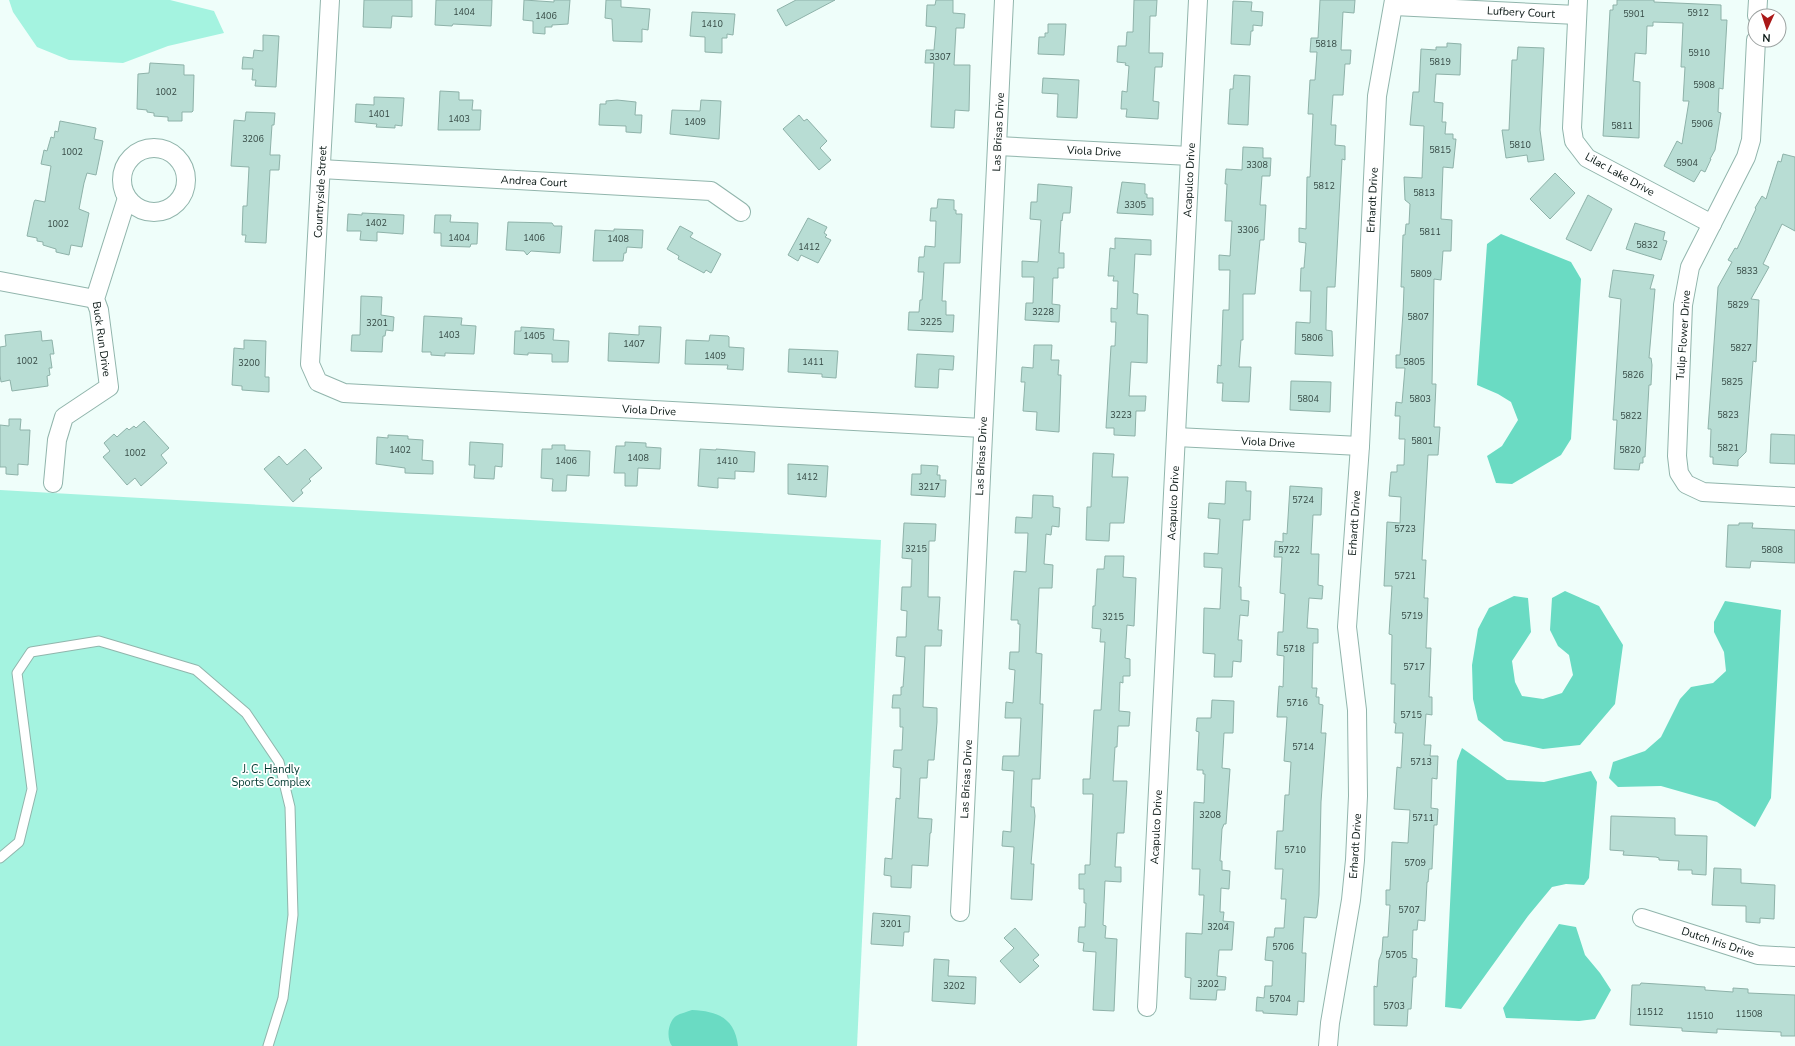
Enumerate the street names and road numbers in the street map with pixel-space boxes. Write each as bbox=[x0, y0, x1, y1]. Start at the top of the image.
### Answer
street label: Lufbery Court bbox=[1487, 3, 1556, 22]
street label: Las Brisas Drive bbox=[989, 92, 1008, 172]
street label: Acapulco Drive bbox=[1180, 142, 1199, 218]
street label: Viola Drive bbox=[1065, 143, 1122, 160]
street label: Countryside Street bbox=[311, 145, 330, 238]
street label: Lilac Lake Drive bbox=[1582, 149, 1657, 200]
street label: Erhardt Drive bbox=[1363, 167, 1382, 233]
street label: Andrea Court bbox=[500, 172, 568, 191]
street label: Tulip Flower Drive bbox=[1673, 289, 1694, 381]
street label: Buck Run Drive bbox=[89, 301, 114, 378]
street label: Viola Drive bbox=[620, 402, 677, 419]
street label: Las Brisas Drive bbox=[972, 416, 991, 496]
street label: Viola Drive bbox=[1239, 434, 1296, 451]
street label: Acapulco Drive bbox=[1164, 465, 1183, 541]
street label: Erhardt Drive bbox=[1345, 490, 1364, 556]
street label: Las Brisas Drive bbox=[957, 739, 976, 819]
street label: Acapulco Drive bbox=[1147, 789, 1166, 865]
street label: Erhardt Drive bbox=[1346, 813, 1365, 879]
street label: Dutch Iris Drive bbox=[1679, 924, 1756, 961]

